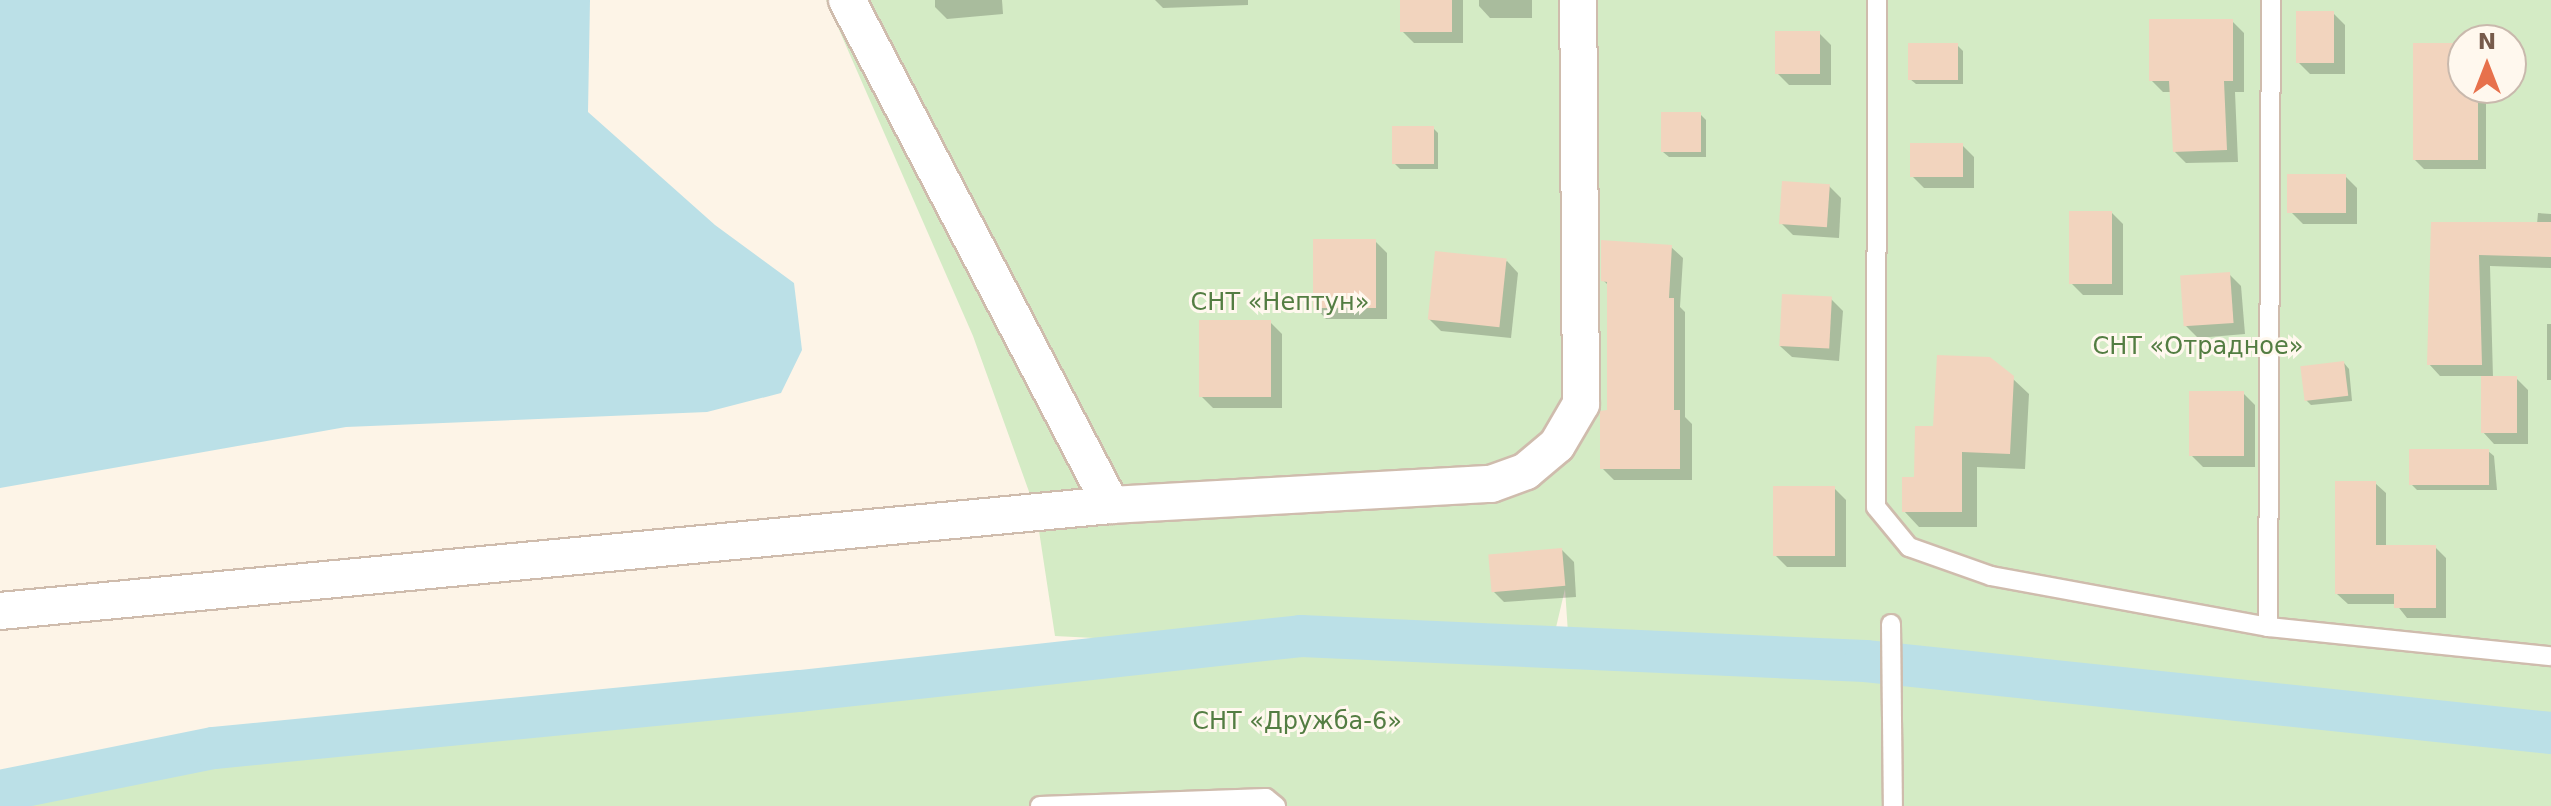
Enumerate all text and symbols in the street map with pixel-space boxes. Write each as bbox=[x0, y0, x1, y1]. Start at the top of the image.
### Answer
north arrow bbox=[2447, 24, 2527, 104]
text: N bbox=[2478, 29, 2496, 54]
park label: СНТ «Нептун» bbox=[1191, 289, 1369, 317]
park label: СНТ «Отрадное» bbox=[2092, 333, 2304, 361]
park label: СНТ «Дружба-6» bbox=[1192, 708, 1402, 736]

